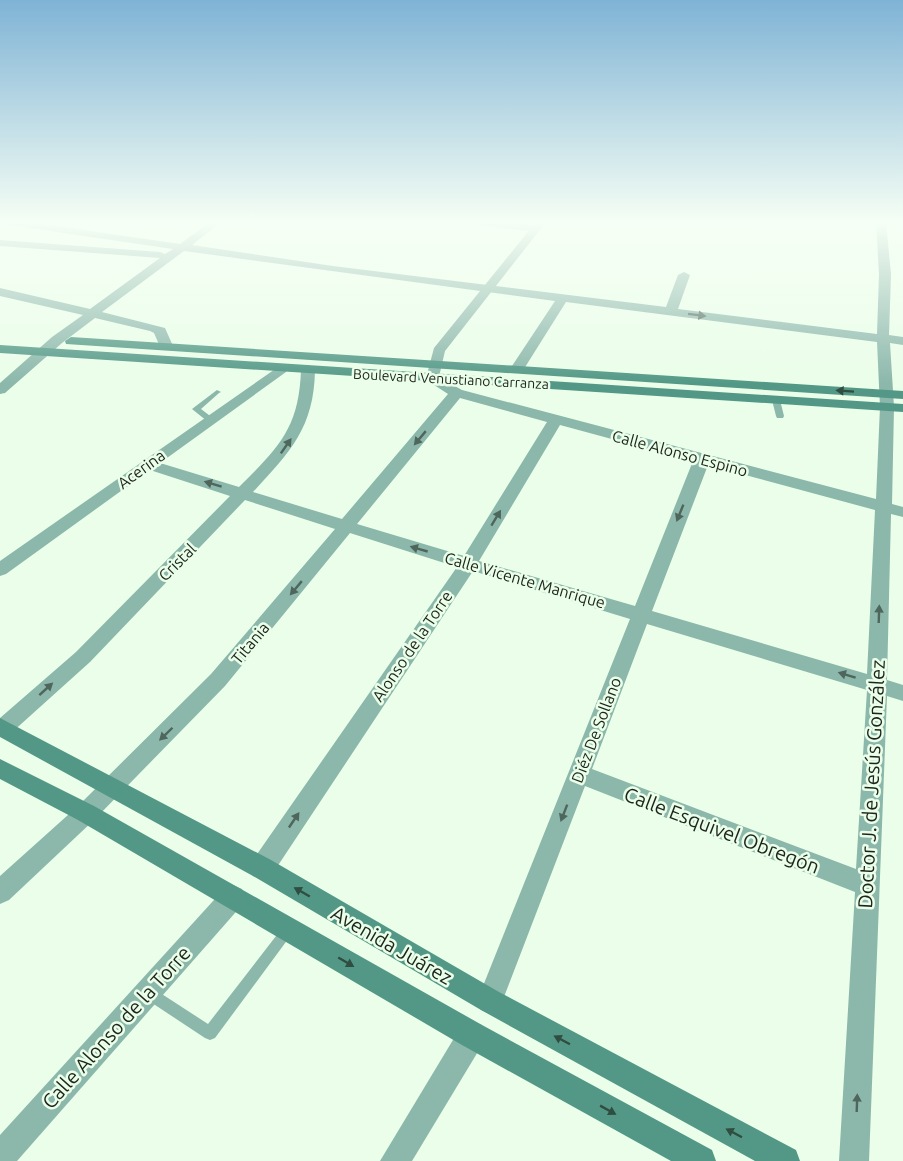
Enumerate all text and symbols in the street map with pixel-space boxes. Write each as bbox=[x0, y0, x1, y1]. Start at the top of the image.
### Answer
one-way arrow bbox=[687, 310, 706, 319]
street label: Boulevard Venustiano Carranza bbox=[353, 366, 549, 392]
one-way arrow bbox=[835, 386, 854, 395]
street label: Calle Alonso Espino bbox=[610, 426, 750, 480]
one-way arrow bbox=[413, 430, 426, 446]
one-way arrow bbox=[280, 438, 292, 454]
street label: Acerina bbox=[114, 446, 168, 492]
one-way arrow bbox=[204, 479, 222, 488]
one-way arrow bbox=[675, 505, 685, 523]
one-way arrow bbox=[491, 510, 502, 526]
street label: Cristal bbox=[155, 540, 199, 584]
one-way arrow bbox=[410, 544, 428, 553]
street label: Calle Vicente Manrique bbox=[443, 548, 607, 612]
one-way arrow bbox=[289, 580, 302, 596]
street label: Alonso de la Torre bbox=[368, 587, 456, 705]
one-way arrow bbox=[875, 605, 884, 624]
street label: Titania bbox=[227, 618, 273, 668]
street label: Doctor J. de Jesús González bbox=[853, 659, 889, 909]
one-way arrow bbox=[838, 670, 856, 679]
street label: Diéz De Sollano bbox=[568, 675, 624, 785]
one-way arrow bbox=[39, 682, 54, 696]
one-way arrow bbox=[159, 727, 174, 741]
street label: Calle Esquivel Obregón bbox=[621, 782, 823, 878]
one-way arrow bbox=[559, 804, 569, 822]
one-way arrow bbox=[289, 812, 300, 828]
one-way arrow bbox=[293, 887, 310, 897]
street label: Avenida Juárez bbox=[327, 901, 457, 989]
street label: Calle Alonso de la Torre bbox=[37, 941, 195, 1113]
one-way arrow bbox=[338, 957, 355, 967]
one-way arrow bbox=[553, 1035, 570, 1045]
one-way arrow bbox=[852, 1093, 861, 1112]
one-way arrow bbox=[599, 1105, 616, 1115]
one-way arrow bbox=[725, 1128, 742, 1138]

